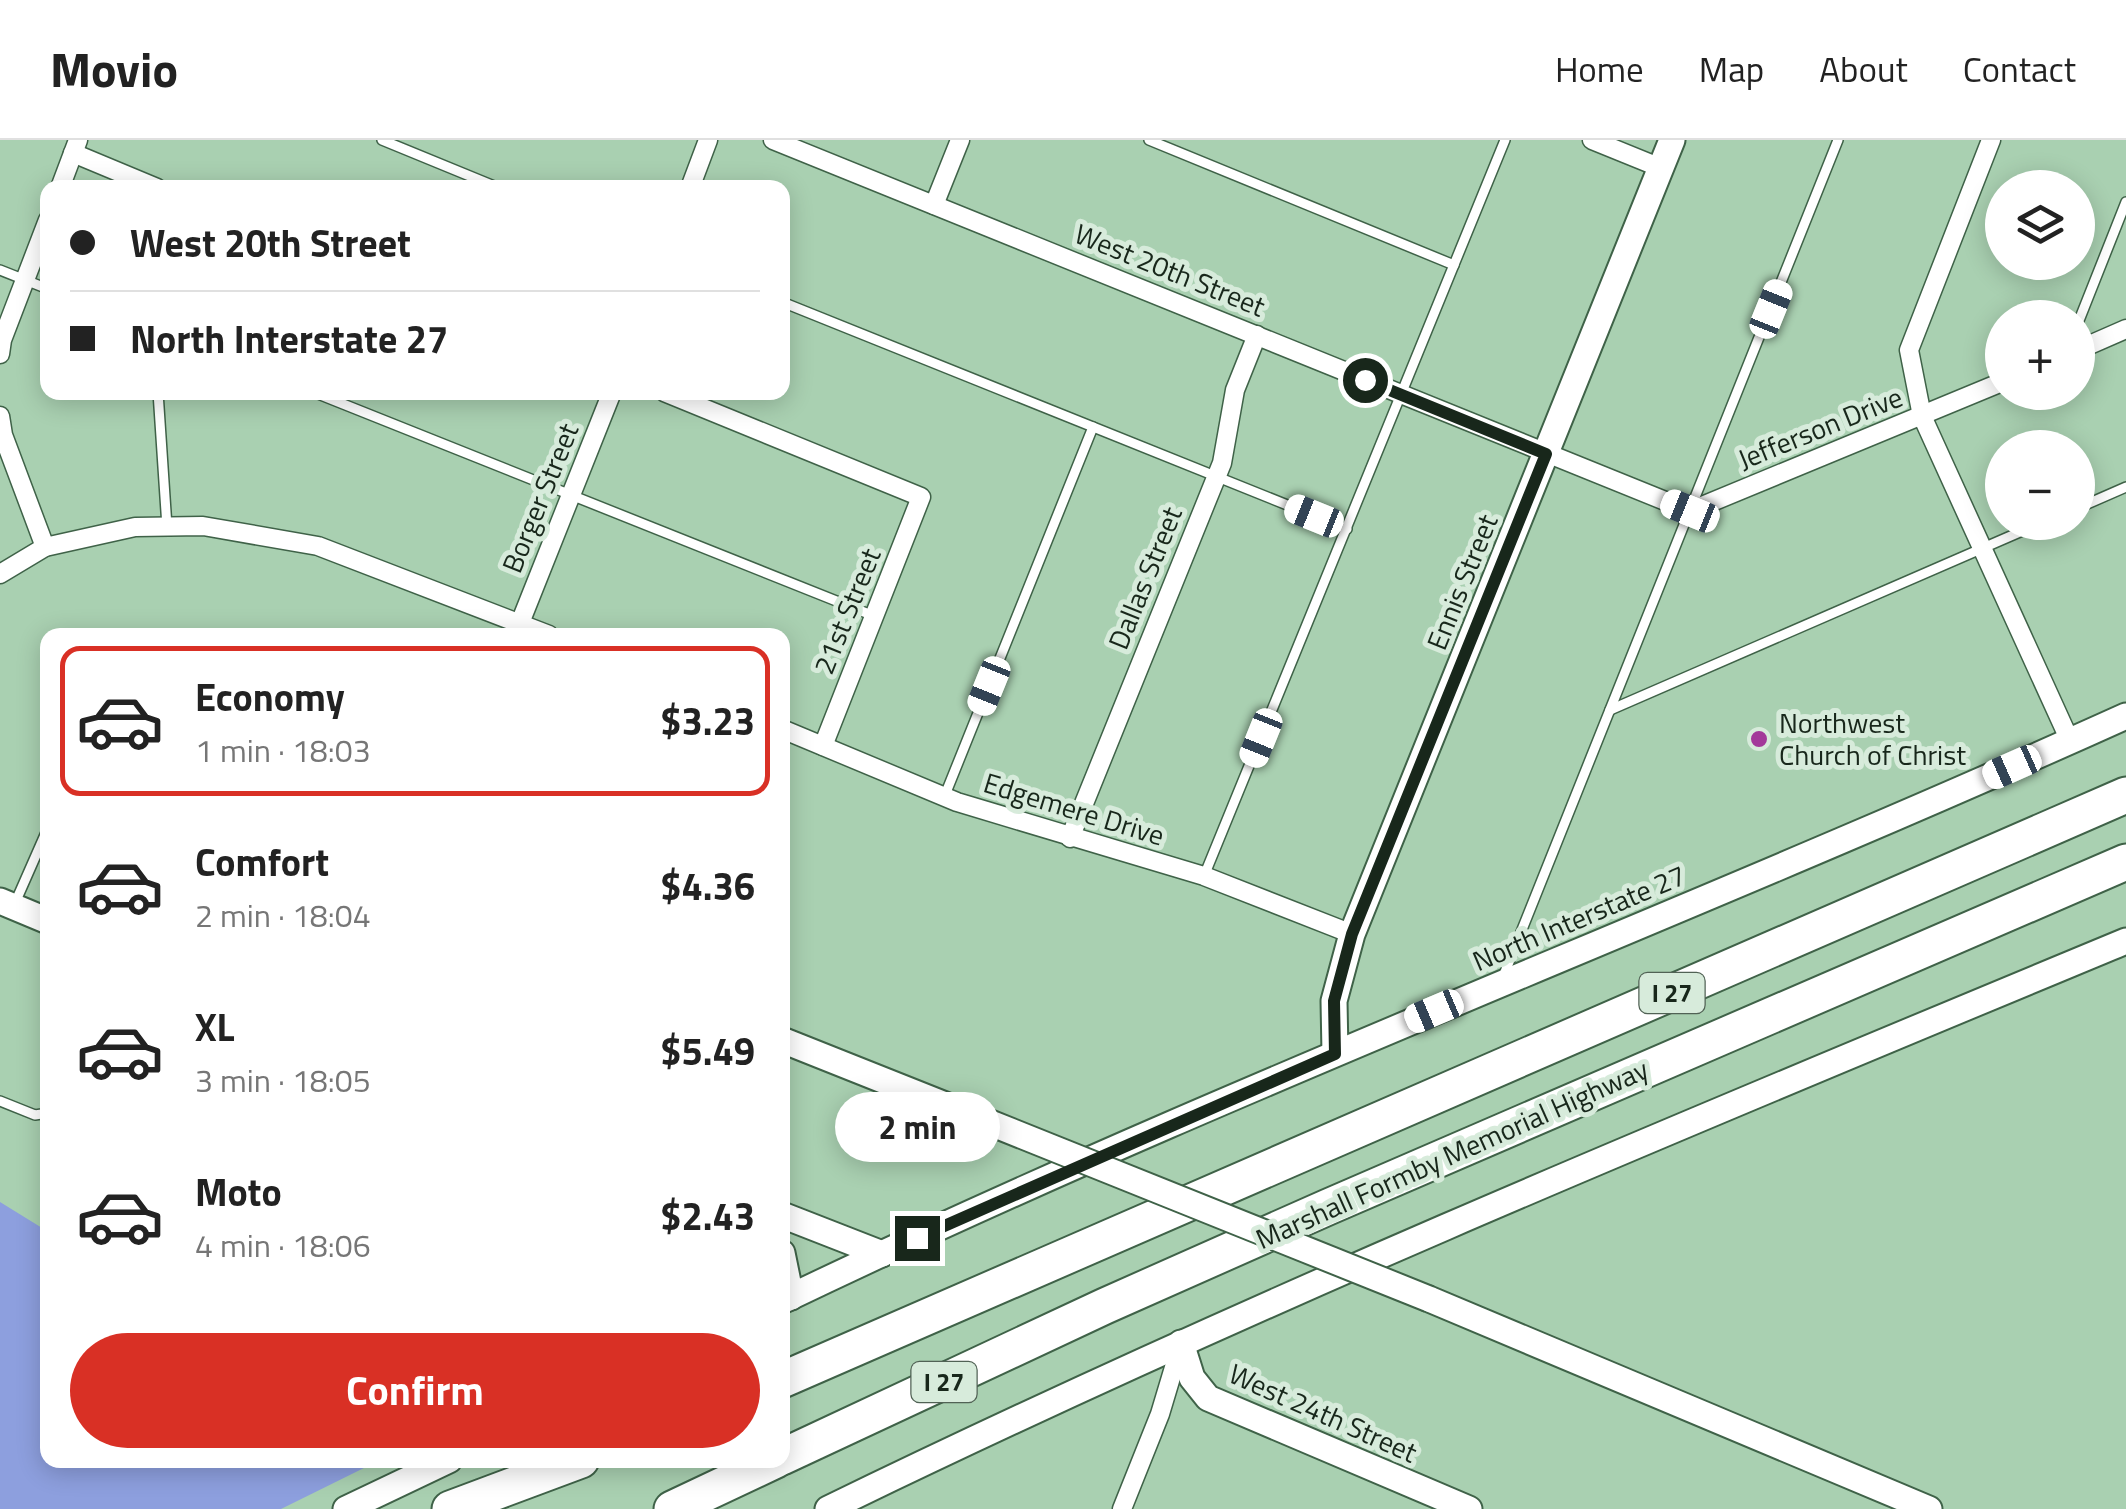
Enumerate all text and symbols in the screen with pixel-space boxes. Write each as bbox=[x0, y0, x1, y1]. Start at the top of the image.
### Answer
text: Movio bbox=[50, 33, 178, 106]
text: Home bbox=[1555, 42, 1644, 96]
text: Map bbox=[1699, 42, 1764, 96]
text: About bbox=[1819, 42, 1908, 96]
text: Contact bbox=[1963, 42, 2076, 96]
map controls bbox=[1985, 170, 2095, 540]
button: layers bbox=[1985, 170, 2095, 280]
street label: West 20th Street bbox=[1069, 212, 1272, 327]
text: West 20th Street bbox=[130, 214, 411, 272]
car bbox=[1746, 276, 1796, 342]
button: + bbox=[1985, 300, 2095, 410]
text: North Interstate 27 bbox=[130, 310, 448, 368]
route start bbox=[1343, 358, 1388, 403]
street label: Jefferson Drive bbox=[1731, 375, 1909, 480]
street label: Borger Street bbox=[490, 416, 589, 579]
button: − bbox=[1985, 430, 2095, 540]
car bbox=[1657, 486, 1723, 536]
car bbox=[1281, 491, 1347, 541]
street label: Dallas Street bbox=[1096, 500, 1193, 656]
street label: Ennis Street bbox=[1415, 507, 1508, 656]
street label: 21st Street bbox=[802, 541, 891, 680]
car bbox=[964, 653, 1014, 719]
text: Economy bbox=[195, 668, 345, 726]
icon: car bbox=[75, 676, 165, 766]
text: $3.23 bbox=[660, 692, 755, 750]
place label: Northwest Church of Christ bbox=[1779, 701, 1966, 776]
car bbox=[1236, 705, 1286, 771]
text: 1 min · 18:03 bbox=[195, 726, 371, 774]
marker: Northwest Church of Christ bbox=[1748, 728, 1770, 750]
car bbox=[1978, 741, 2046, 793]
street label: Edgemere Drive bbox=[978, 761, 1170, 856]
text: Comfort bbox=[195, 833, 329, 891]
icon: car bbox=[75, 841, 165, 931]
street label: North Interstate 27 bbox=[1465, 853, 1692, 982]
text: $4.36 bbox=[660, 857, 755, 915]
text: 2 min · 18:04 bbox=[195, 891, 371, 939]
road number: I 27 bbox=[1640, 973, 1704, 1013]
car bbox=[1401, 985, 1467, 1037]
text: XL bbox=[195, 998, 235, 1056]
icon: car bbox=[75, 1006, 165, 1096]
text: $5.49 bbox=[660, 1022, 755, 1080]
street label: Marshall Formby Memorial Highway bbox=[1249, 1047, 1655, 1260]
text: 3 min · 18:05 bbox=[195, 1056, 371, 1104]
callout: 2 min bbox=[834, 1093, 1000, 1163]
text: 2 min bbox=[879, 1103, 956, 1151]
text: Moto bbox=[195, 1163, 282, 1221]
icon: car bbox=[75, 1171, 165, 1261]
text: $2.43 bbox=[660, 1187, 755, 1245]
route end bbox=[895, 1216, 940, 1261]
text: 4 min · 18:06 bbox=[195, 1221, 371, 1269]
button: Confirm bbox=[70, 1333, 760, 1448]
street label: West 24th Street bbox=[1222, 1352, 1424, 1473]
road number: I 27 bbox=[912, 1362, 976, 1402]

